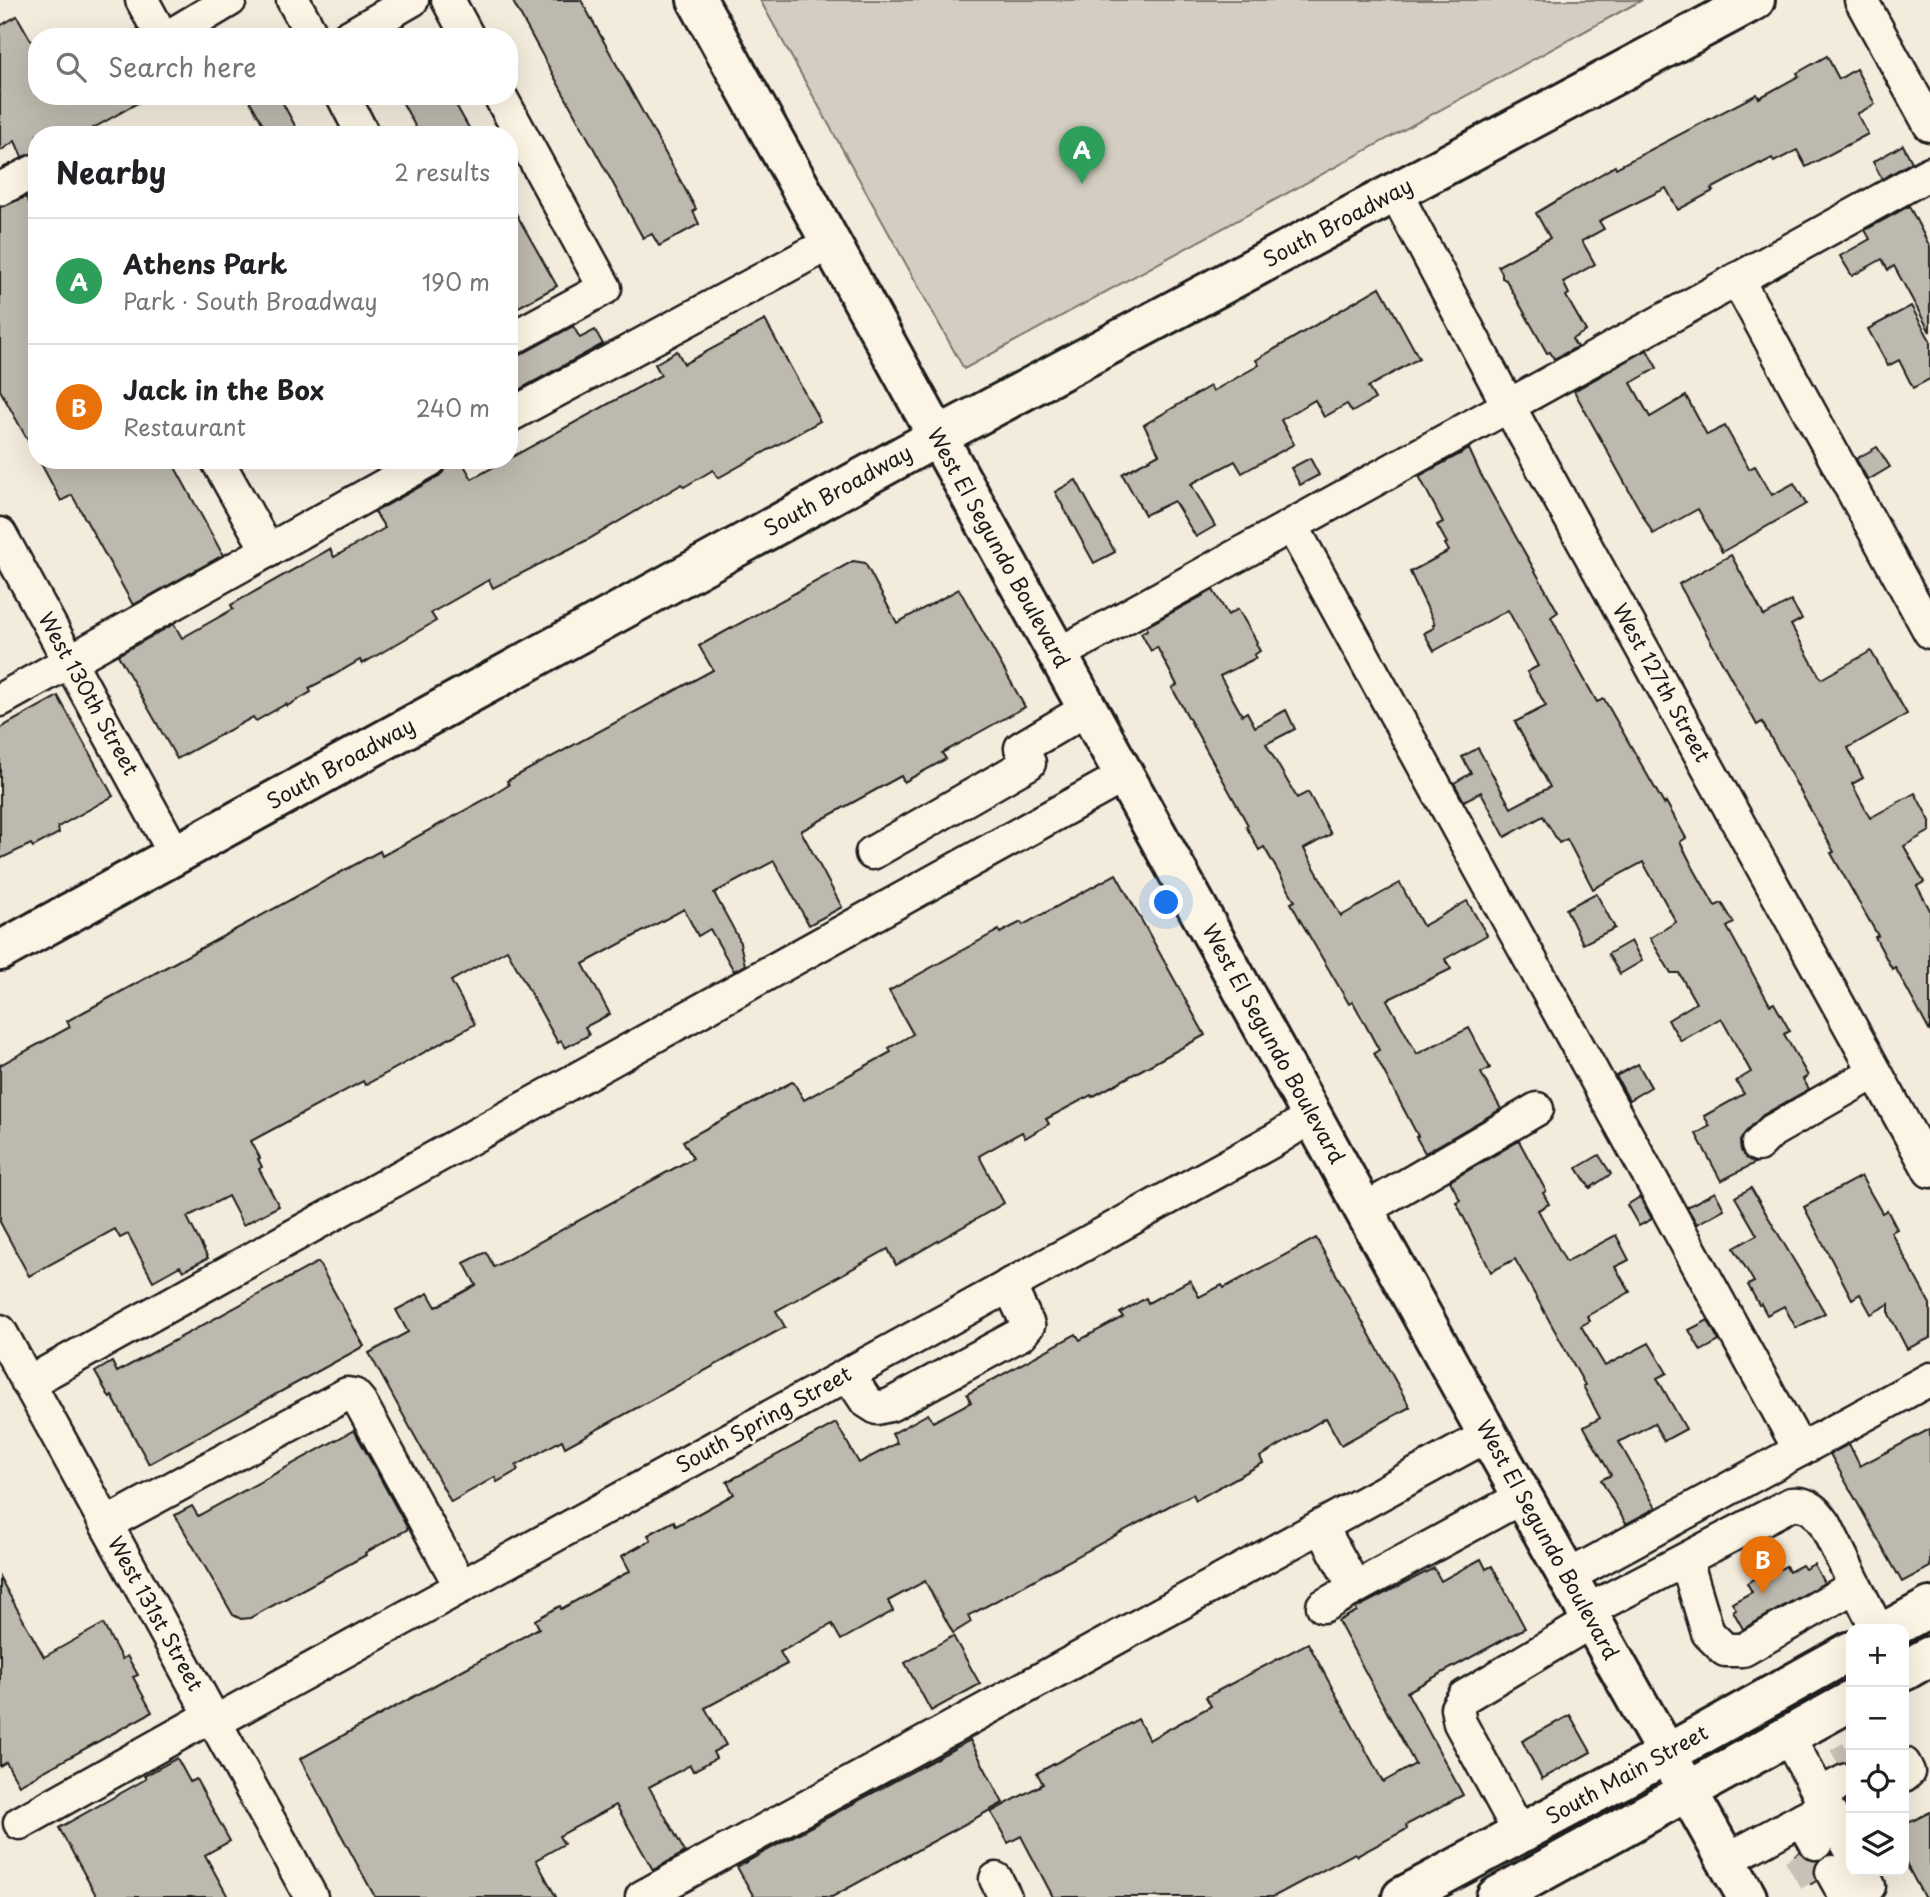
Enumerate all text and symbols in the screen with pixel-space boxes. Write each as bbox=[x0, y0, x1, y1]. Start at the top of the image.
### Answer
search box bbox=[28, 28, 518, 105]
text: Search here bbox=[108, 47, 257, 86]
icon: search bbox=[52, 48, 90, 86]
pin: A bbox=[1059, 126, 1105, 184]
text: Nearby bbox=[56, 149, 166, 194]
text: 2 results bbox=[394, 154, 490, 189]
street label: South Broadway bbox=[1257, 168, 1417, 274]
text: Athens Park bbox=[123, 244, 287, 283]
text: A bbox=[70, 264, 88, 299]
text: 190 m bbox=[422, 264, 490, 299]
text: Park · South Broadway bbox=[123, 283, 377, 318]
text: Jack in the Box bbox=[123, 370, 324, 409]
text: B bbox=[71, 390, 87, 425]
text: 240 m bbox=[416, 390, 490, 425]
text: Restaurant bbox=[123, 409, 246, 444]
street label: West El Segundo Boulevard bbox=[920, 421, 1079, 673]
street label: South Broadway bbox=[757, 435, 917, 543]
street label: West 127th Street bbox=[1606, 597, 1720, 767]
street label: West 130th Street bbox=[31, 605, 148, 781]
street label: South Broadway bbox=[260, 708, 420, 816]
your location bbox=[1149, 885, 1183, 919]
street label: West El Segundo Boulevard bbox=[1195, 917, 1354, 1169]
street label: South Spring Street bbox=[669, 1357, 857, 1480]
street label: West El Segundo Boulevard bbox=[1469, 1413, 1628, 1665]
street label: West 131st Street bbox=[101, 1530, 213, 1696]
pin: B bbox=[1740, 1536, 1786, 1594]
map controls bbox=[1846, 1624, 1909, 1876]
button: + bbox=[1846, 1624, 1909, 1687]
button: − bbox=[1846, 1687, 1909, 1750]
street label: South Main Street bbox=[1539, 1715, 1713, 1831]
button: locate bbox=[1846, 1750, 1909, 1813]
button: layers bbox=[1846, 1813, 1909, 1876]

